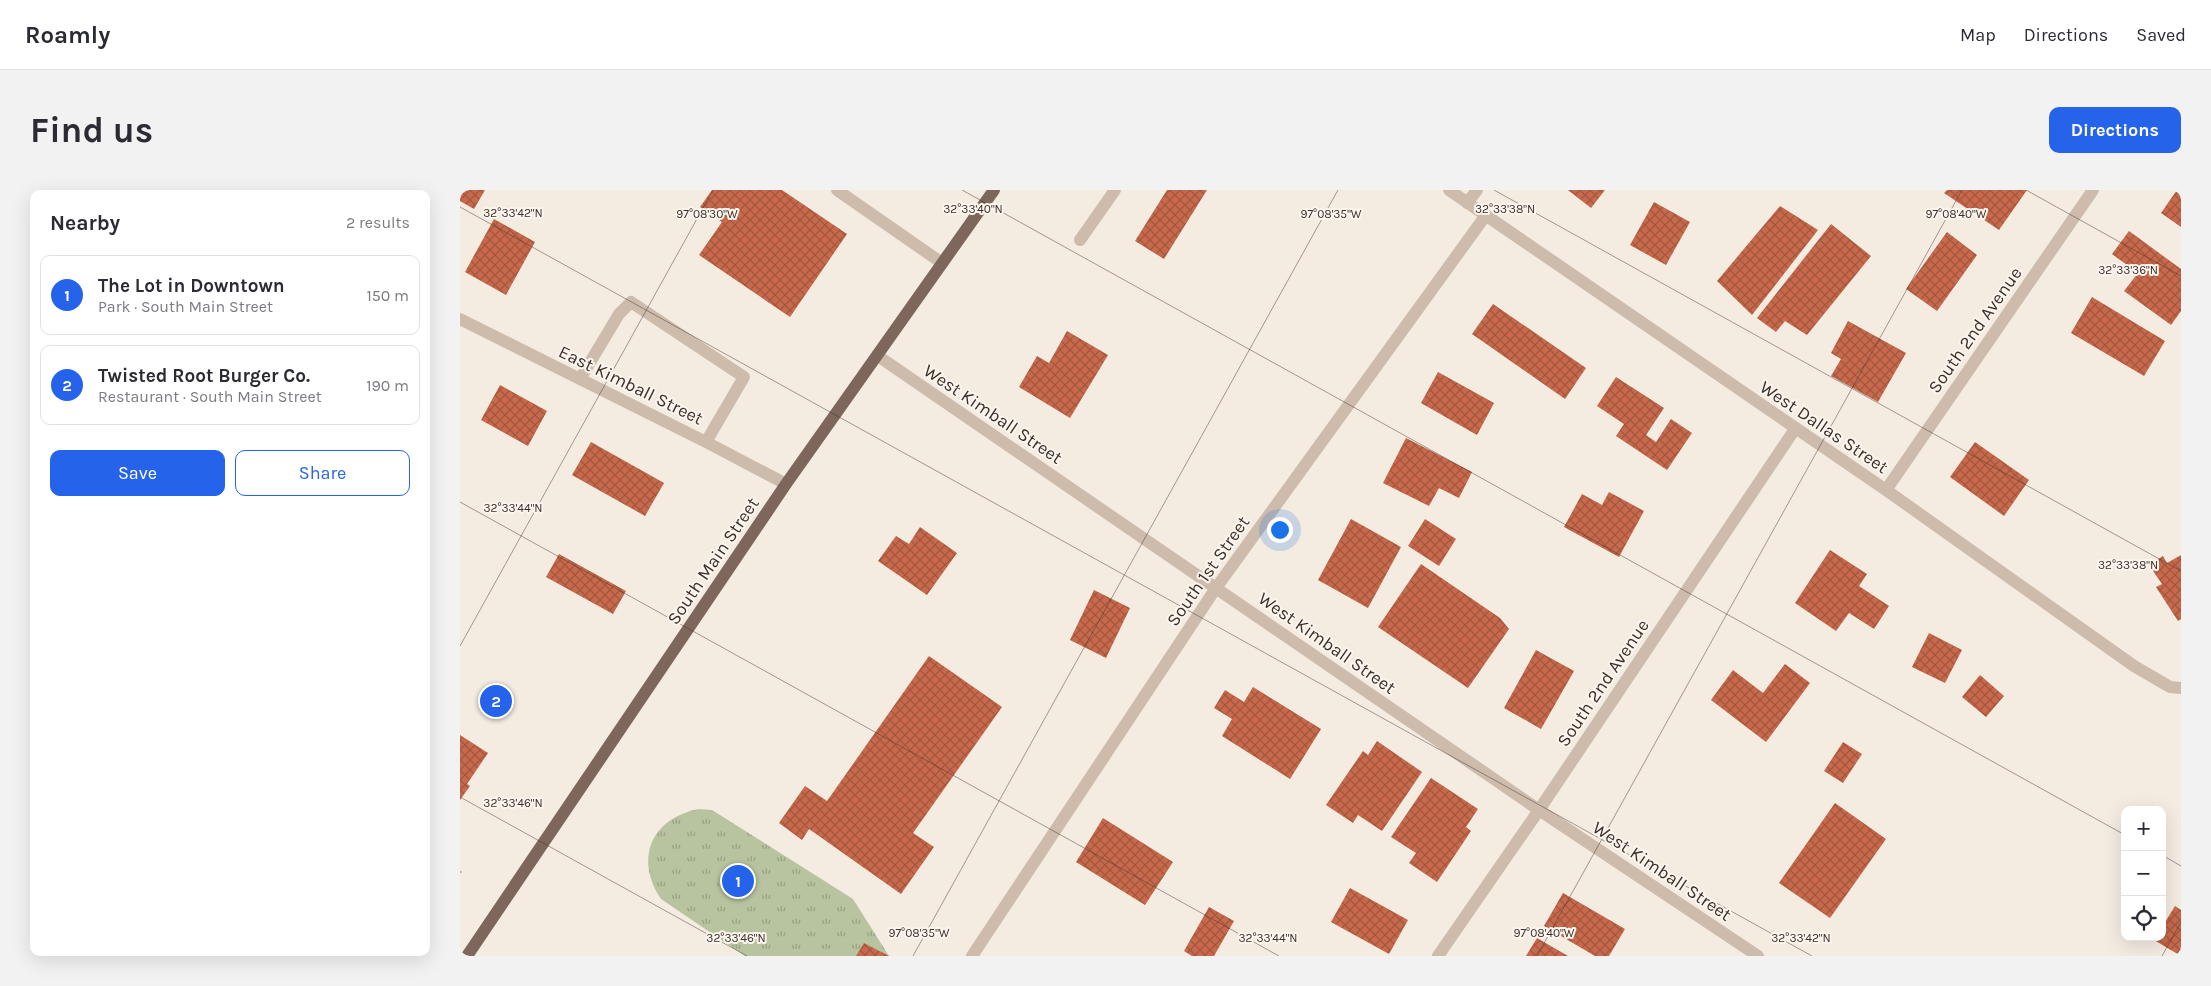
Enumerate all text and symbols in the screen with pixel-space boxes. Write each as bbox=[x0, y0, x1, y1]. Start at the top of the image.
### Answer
text: Roamly bbox=[25, 21, 110, 49]
text: Map bbox=[1960, 24, 1996, 46]
text: Directions bbox=[2024, 24, 2108, 46]
text: Saved bbox=[2136, 24, 2186, 46]
button: Directions bbox=[2049, 107, 2181, 153]
text: Find us bbox=[30, 110, 153, 151]
text: 32°33'40"N bbox=[943, 202, 1003, 216]
text: 32°33'38"N bbox=[1475, 202, 1535, 216]
text: 32°33'42"N bbox=[483, 206, 543, 220]
text: 97°08'30"W bbox=[676, 207, 738, 221]
text: 97°08'35"W bbox=[1300, 207, 1362, 221]
text: 97°08'40"W bbox=[1925, 207, 1987, 221]
text: Nearby bbox=[50, 211, 120, 235]
text: 2 results bbox=[346, 213, 410, 232]
street label: South 2nd Avenue bbox=[1923, 263, 2027, 397]
text: 32°33'36"N bbox=[2098, 263, 2158, 277]
text: The Lot in Downtown bbox=[98, 275, 285, 297]
text: 1 bbox=[64, 286, 70, 305]
text: 150 m bbox=[366, 286, 409, 305]
text: Park · South Main Street bbox=[98, 297, 273, 316]
street label: East Kimball Street bbox=[555, 340, 707, 430]
street label: West Kimball Street bbox=[919, 359, 1067, 469]
text: Twisted Root Burger Co. bbox=[98, 365, 310, 387]
text: 2 bbox=[62, 376, 72, 395]
text: 190 m bbox=[366, 376, 409, 395]
street label: West Dallas Street bbox=[1756, 376, 1893, 478]
text: Restaurant · South Main Street bbox=[98, 387, 322, 406]
button: Save bbox=[50, 450, 225, 496]
button: Share bbox=[235, 450, 410, 496]
street label: South Main Street bbox=[662, 493, 764, 629]
text: 32°33'44"N bbox=[483, 501, 543, 515]
street label: South 1st Street bbox=[1162, 512, 1254, 630]
your location bbox=[1267, 517, 1293, 543]
text: 32°33'38"N bbox=[2098, 558, 2158, 572]
street label: West Kimball Street bbox=[1254, 587, 1400, 699]
street label: South 2nd Avenue bbox=[1552, 615, 1654, 751]
pin: 2 bbox=[480, 682, 512, 720]
text: 32°33'46"N bbox=[483, 796, 543, 810]
map controls bbox=[2121, 806, 2166, 941]
button: + bbox=[2121, 806, 2166, 851]
street label: West Kimball Street bbox=[1588, 816, 1736, 926]
button: − bbox=[2121, 851, 2166, 896]
pin: 1 bbox=[722, 862, 754, 900]
button: locate bbox=[2121, 896, 2166, 941]
text: 97°08'35"W bbox=[888, 926, 950, 940]
text: 97°08'40"W bbox=[1513, 926, 1575, 940]
text: 32°33'46"N bbox=[706, 931, 766, 945]
text: 32°33'44"N bbox=[1238, 931, 1298, 945]
text: 32°33'42"N bbox=[1771, 931, 1831, 945]

